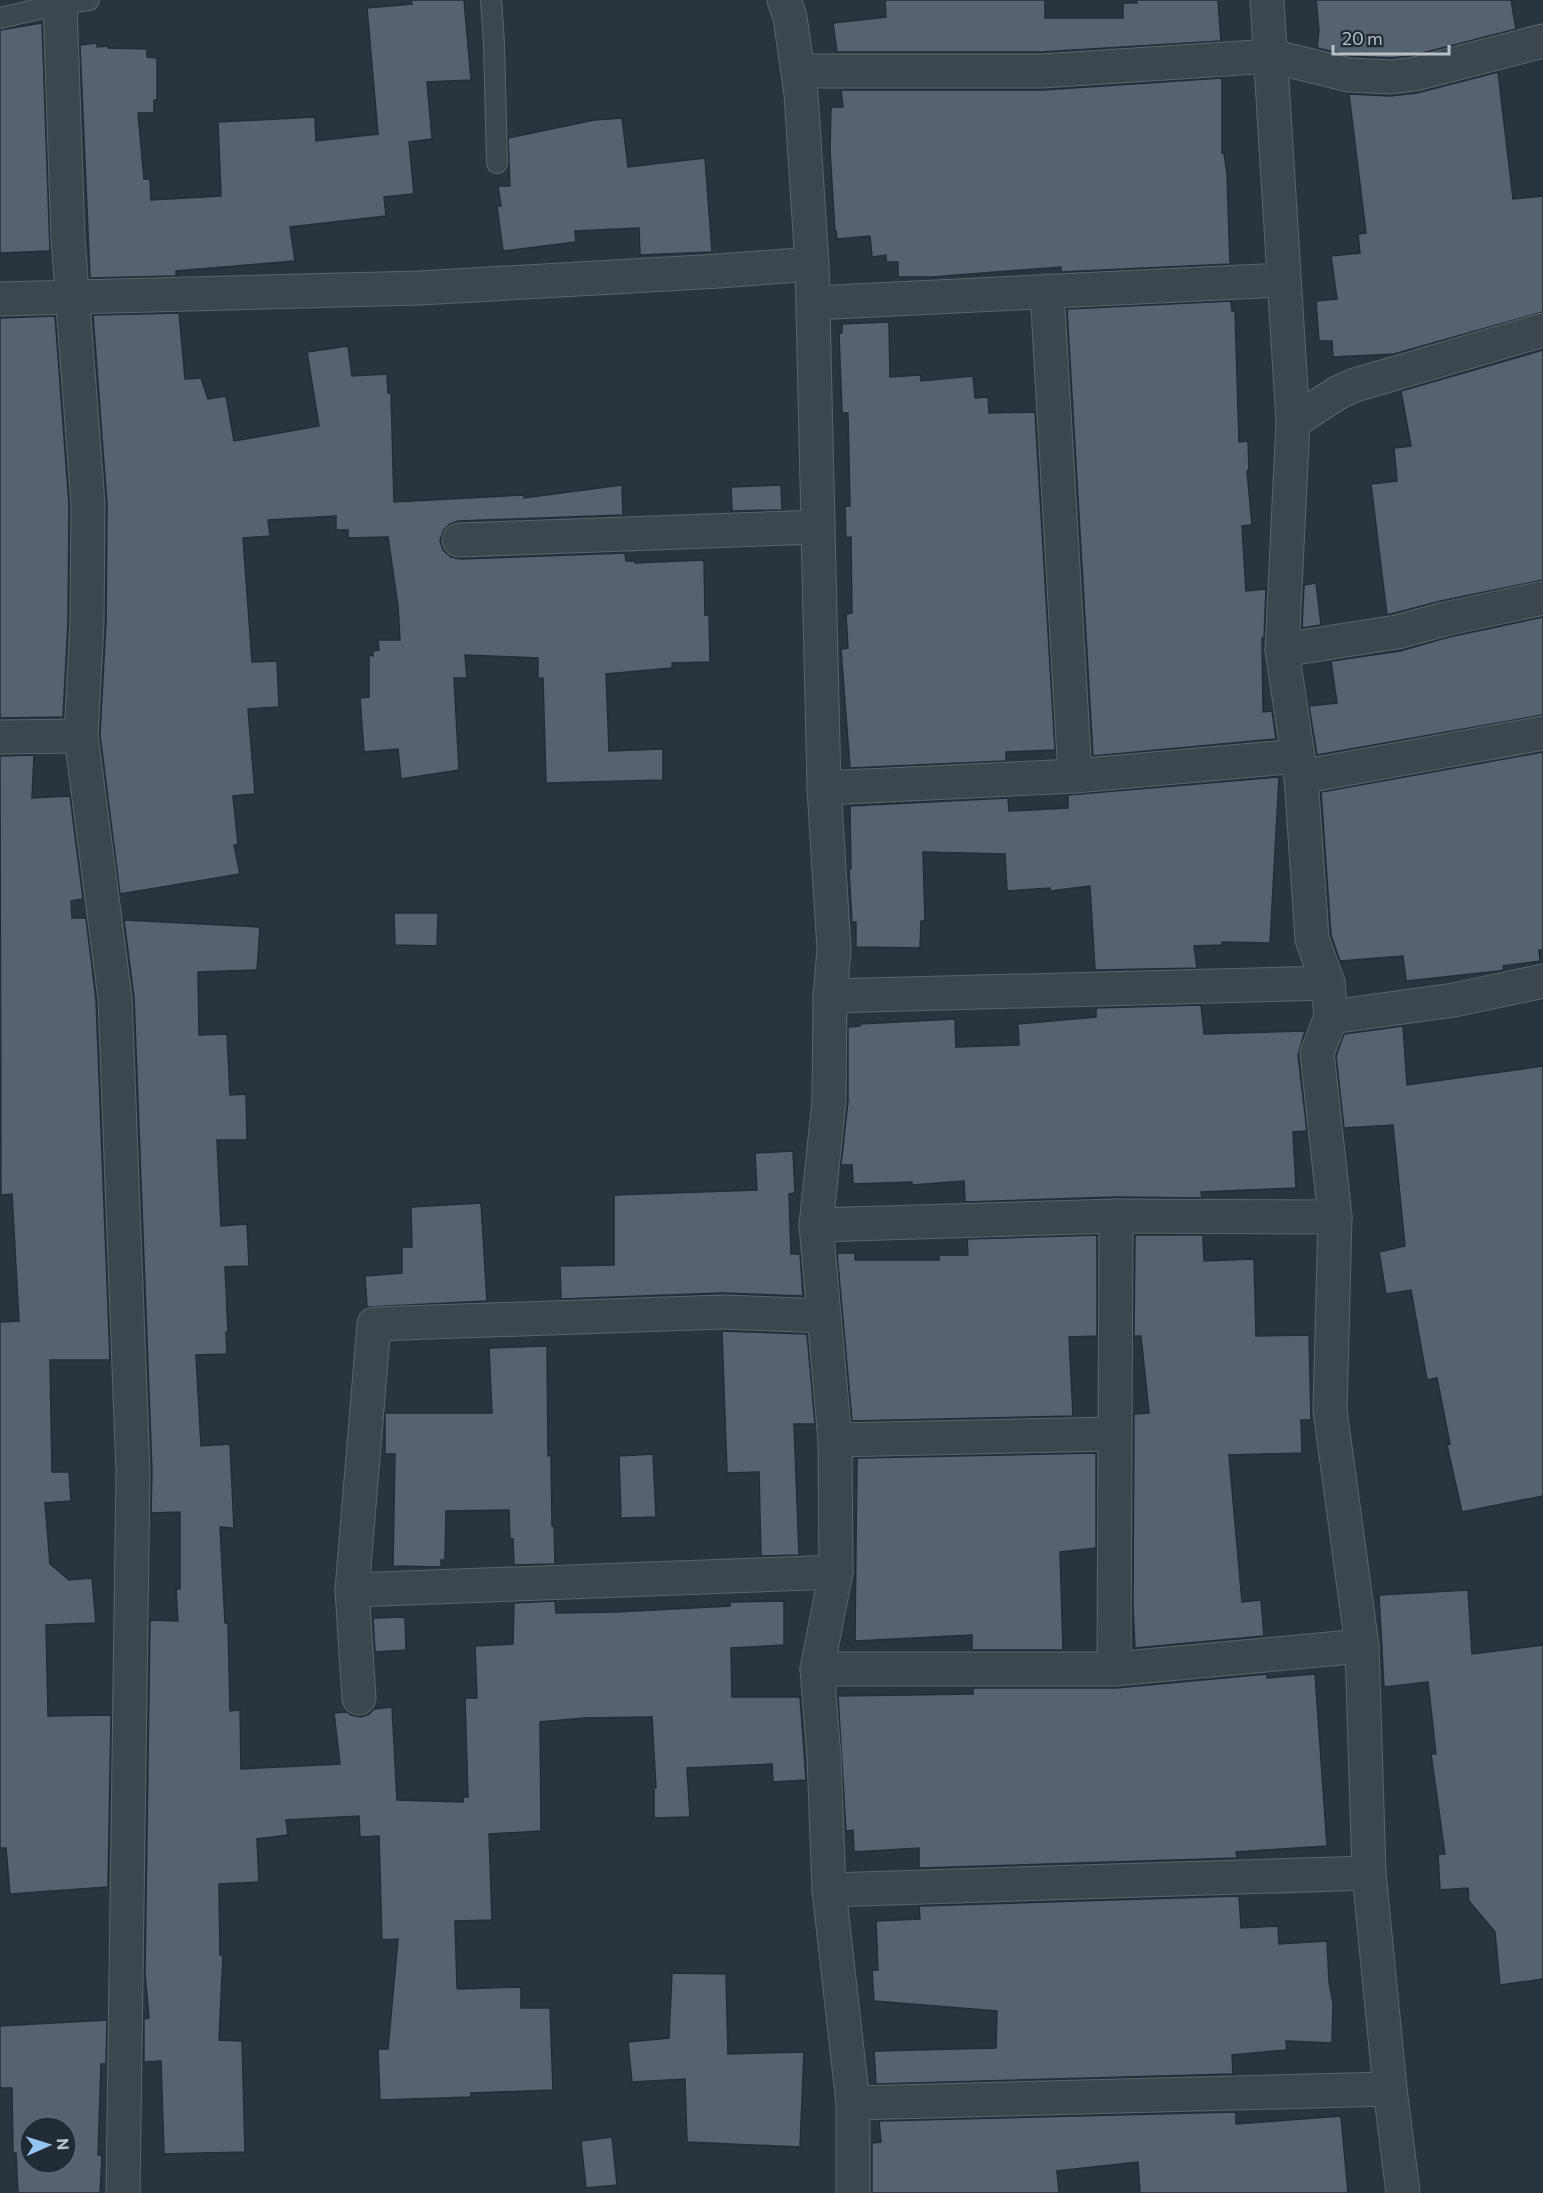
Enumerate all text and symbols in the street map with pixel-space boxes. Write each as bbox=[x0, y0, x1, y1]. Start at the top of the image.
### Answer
scale bar bbox=[1333, 18, 1448, 56]
text: 20 m bbox=[1342, 27, 1383, 49]
north arrow bbox=[18, 2115, 78, 2175]
text: N bbox=[54, 2138, 73, 2151]

